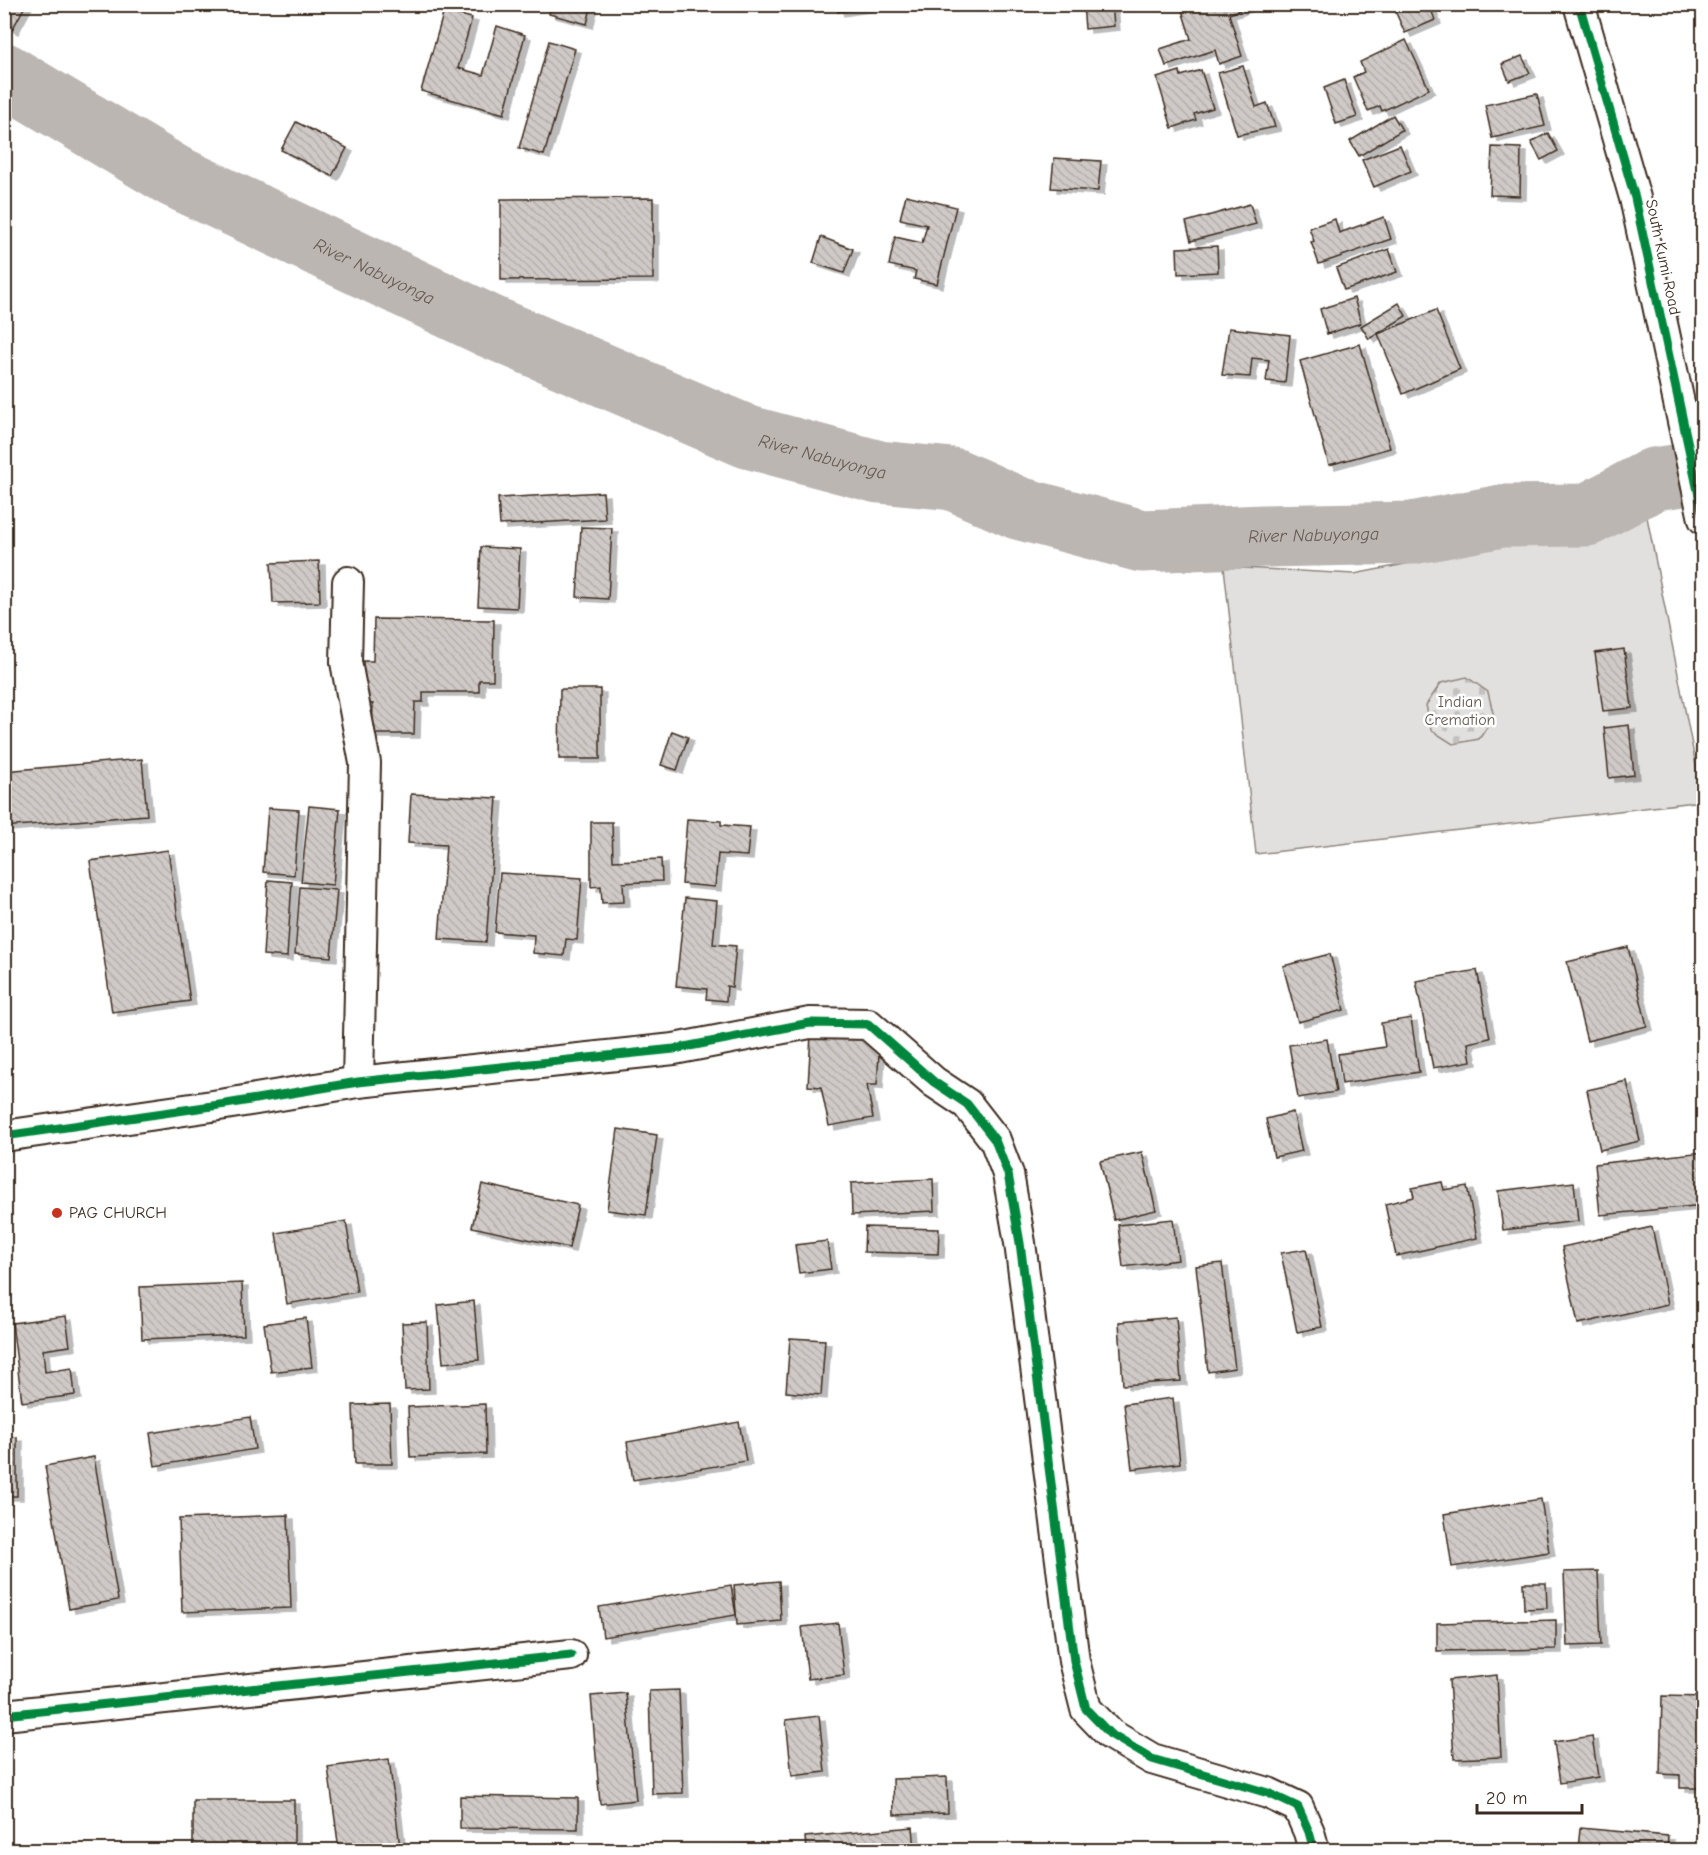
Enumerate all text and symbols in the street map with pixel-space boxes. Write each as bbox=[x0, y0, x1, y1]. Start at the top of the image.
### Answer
street label: South Kumi Road bbox=[1642, 197, 1684, 317]
water label: River Nabuyonga bbox=[311, 234, 438, 309]
water label: River Nabuyonga bbox=[756, 430, 887, 483]
water label: River Nabuyonga bbox=[1248, 523, 1379, 547]
park label: Indian Cremation bbox=[1425, 693, 1495, 729]
place label: PAG CHURCH bbox=[69, 1204, 167, 1222]
marker: PAG CHURCH bbox=[50, 1206, 64, 1220]
scale bar bbox=[1477, 1777, 1582, 1815]
text: 20 m bbox=[1486, 1788, 1527, 1809]

